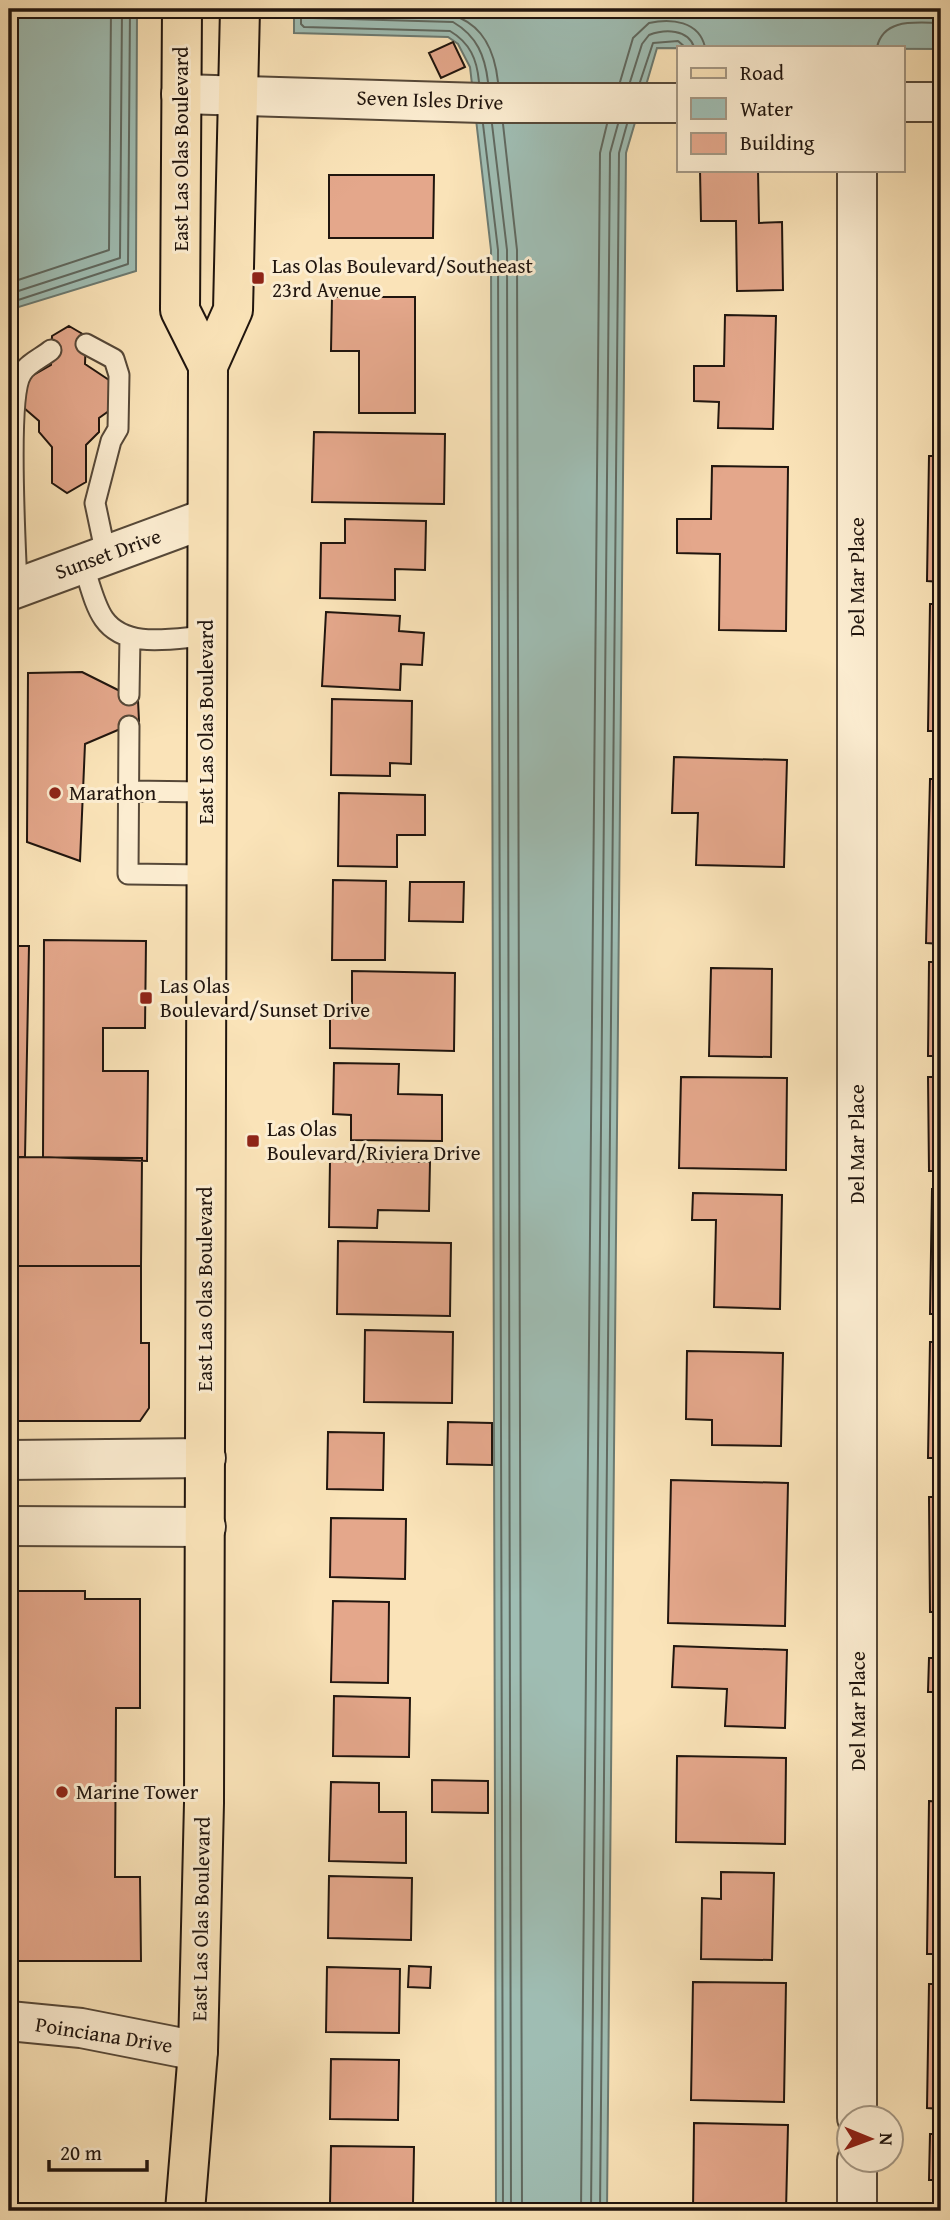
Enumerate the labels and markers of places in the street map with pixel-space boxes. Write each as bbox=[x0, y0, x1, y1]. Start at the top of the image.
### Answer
place label: Las Olas Boulevard/Southeast 23rd Avenue bbox=[272, 250, 534, 305]
marker: Las Olas Boulevard/Southeast 23rd Avenue bbox=[250, 270, 266, 286]
place label: Marathon bbox=[69, 777, 156, 808]
marker: Marathon bbox=[47, 785, 63, 801]
place label: Las Olas Boulevard/Sunset Drive bbox=[160, 970, 370, 1025]
marker: Las Olas Boulevard/Sunset Drive bbox=[138, 990, 154, 1006]
place label: Las Olas Boulevard/Riviera Drive bbox=[267, 1113, 481, 1168]
marker: Las Olas Boulevard/Riviera Drive bbox=[245, 1133, 261, 1149]
place label: Marine Tower bbox=[76, 1776, 199, 1807]
marker: Marine Tower bbox=[54, 1784, 70, 1800]

